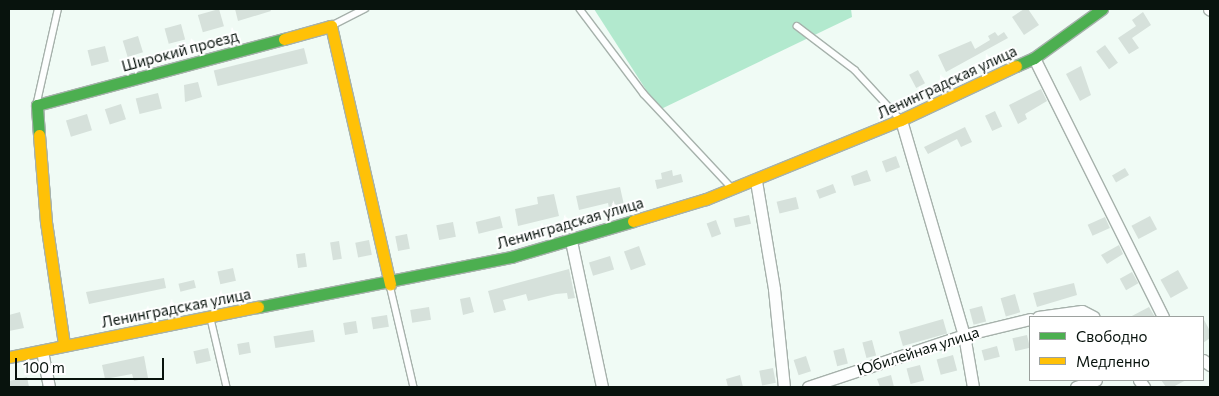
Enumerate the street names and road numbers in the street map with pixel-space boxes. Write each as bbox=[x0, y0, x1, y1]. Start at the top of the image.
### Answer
street label: Широкий проезд bbox=[120, 27, 240, 75]
street label: Ленинградская улица bbox=[874, 42, 1020, 122]
street label: Ленинградская улица bbox=[495, 193, 645, 253]
street label: Ленинградская улица bbox=[100, 285, 252, 331]
street label: Юбилейная улица bbox=[855, 323, 981, 379]

